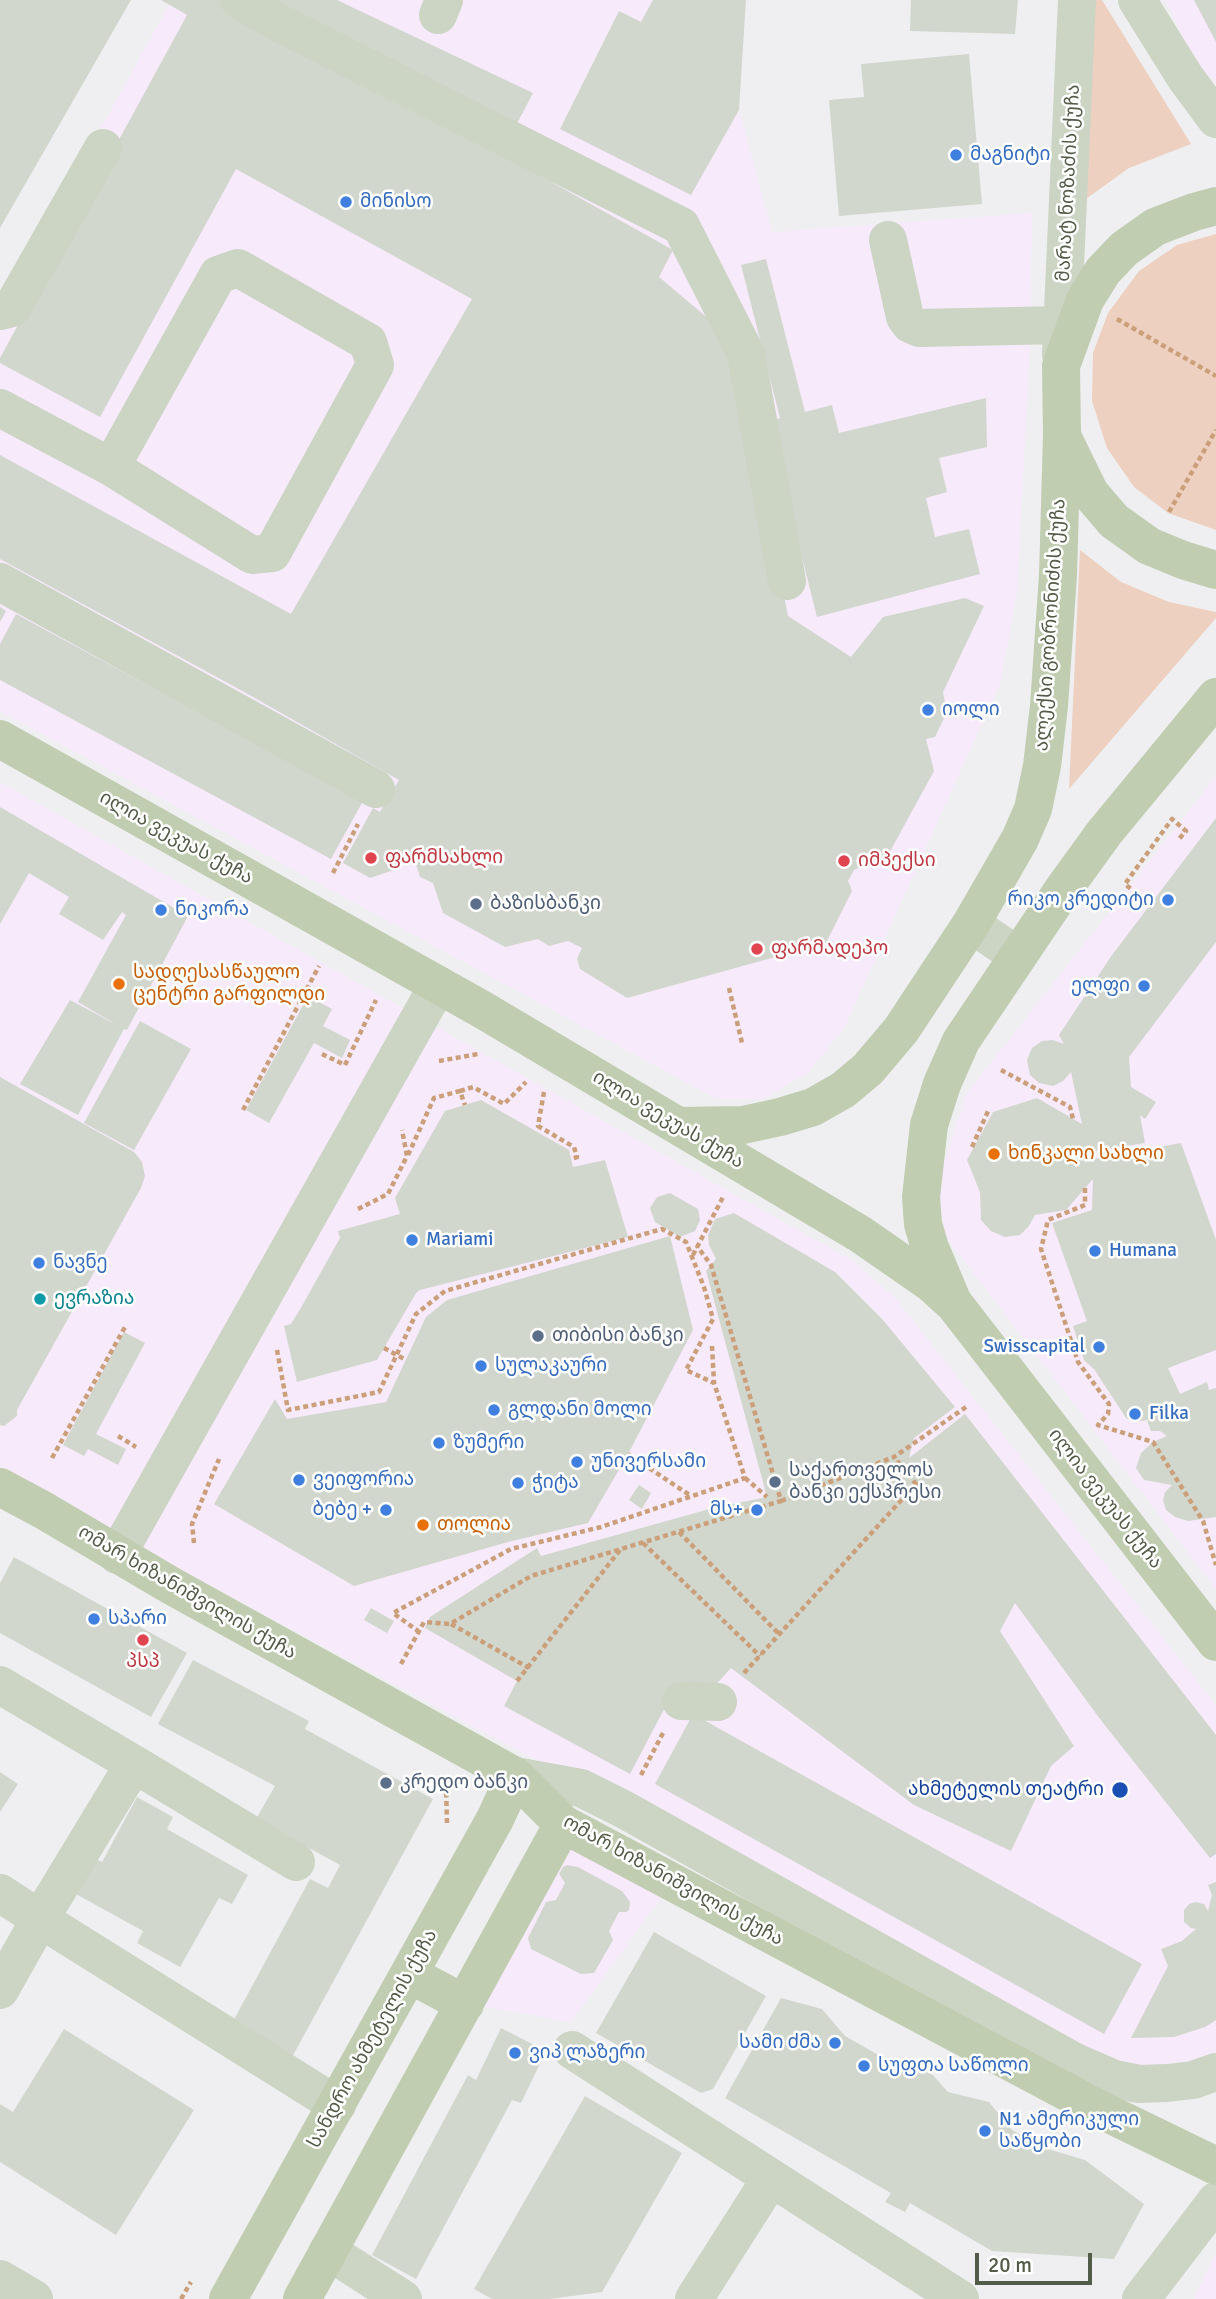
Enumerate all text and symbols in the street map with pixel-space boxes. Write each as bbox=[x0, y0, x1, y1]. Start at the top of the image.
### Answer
street label: მარატ ნოზაძის ქუჩა bbox=[1052, 84, 1086, 282]
place label: მაგნიტი bbox=[970, 144, 1050, 166]
marker: მაგნიტი bbox=[948, 147, 964, 163]
place label: მინისო bbox=[360, 191, 432, 213]
marker: მინისო bbox=[338, 194, 354, 210]
street label: ალექსი გობრონიძის ქუჩა bbox=[1031, 498, 1071, 752]
place label: იოლი bbox=[942, 699, 1000, 721]
marker: იოლი bbox=[920, 702, 936, 718]
street label: ილია ვეკუას ქუჩა bbox=[95, 786, 257, 890]
place label: ფარმსახლი bbox=[385, 847, 503, 869]
marker: ფარმსახლი bbox=[363, 850, 379, 866]
place label: იმპექსი bbox=[858, 850, 936, 872]
marker: იმპექსი bbox=[836, 853, 852, 869]
place label: რიკო კრედიტი bbox=[1008, 889, 1154, 911]
marker: რიკო კრედიტი bbox=[1160, 892, 1176, 908]
place label: ბაზისბანკი bbox=[490, 893, 601, 915]
marker: ბაზისბანკი bbox=[468, 896, 484, 912]
place label: ნიკორა bbox=[175, 899, 249, 921]
marker: ნიკორა bbox=[153, 902, 169, 918]
place label: ფარმადეპო bbox=[771, 938, 888, 960]
marker: ფარმადეპო bbox=[749, 941, 765, 957]
place label: სადღესასწაულო ცენტრი გარფილდი bbox=[133, 962, 325, 1006]
place label: ელფი bbox=[1071, 975, 1130, 997]
marker: სადღესასწაულო ცენტრი გარფილდი bbox=[111, 976, 127, 992]
marker: ელფი bbox=[1136, 978, 1152, 994]
street label: ილია ვეკუას ქუჩა bbox=[588, 1066, 748, 1174]
place label: ხინკალი სახლი bbox=[1008, 1143, 1164, 1165]
marker: ხინკალი სახლი bbox=[986, 1146, 1002, 1162]
place label: Mariami bbox=[426, 1229, 493, 1251]
marker: Mariami bbox=[404, 1232, 420, 1248]
place label: Humana bbox=[1109, 1240, 1177, 1262]
marker: Humana bbox=[1087, 1243, 1103, 1259]
place label: ნავნე bbox=[53, 1252, 108, 1274]
marker: ნავნე bbox=[31, 1255, 47, 1271]
place label: ევრაზია bbox=[54, 1288, 134, 1310]
marker: ევრაზია bbox=[32, 1291, 48, 1307]
place label: თიბისი ბანკი bbox=[552, 1325, 684, 1347]
marker: თიბისი ბანკი bbox=[530, 1328, 546, 1344]
place label: Swisscapital bbox=[983, 1336, 1085, 1358]
marker: Swisscapital bbox=[1091, 1339, 1107, 1355]
place label: სულაკაური bbox=[495, 1355, 607, 1377]
marker: სულაკაური bbox=[473, 1358, 489, 1374]
place label: გლდანი მოლი bbox=[508, 1399, 652, 1421]
marker: გლდანი მოლი bbox=[486, 1402, 502, 1418]
place label: Filka bbox=[1149, 1403, 1189, 1425]
marker: Filka bbox=[1127, 1406, 1143, 1422]
street label: ილია ვეკუას ქუჩა bbox=[1043, 1424, 1167, 1574]
place label: ზუმერი bbox=[453, 1432, 524, 1454]
marker: ზუმერი bbox=[431, 1435, 447, 1451]
place label: უნივერსამი bbox=[591, 1451, 706, 1473]
marker: უნივერსამი bbox=[569, 1454, 585, 1470]
place label: საქართველოს ბანკი ექსპრესი bbox=[789, 1460, 941, 1504]
place label: ვეიფორია bbox=[313, 1469, 414, 1491]
marker: ვეიფორია bbox=[291, 1472, 307, 1488]
place label: ჭიტა bbox=[532, 1472, 579, 1494]
marker: საქართველოს ბანკი ექსპრესი bbox=[767, 1474, 783, 1490]
marker: ჭიტა bbox=[510, 1475, 526, 1491]
place label: ბებე + bbox=[313, 1499, 372, 1521]
place label: მს+ bbox=[710, 1499, 743, 1521]
marker: ბებე + bbox=[378, 1502, 394, 1518]
marker: მს+ bbox=[749, 1502, 765, 1518]
place label: თოლია bbox=[437, 1514, 511, 1536]
marker: თოლია bbox=[415, 1517, 431, 1533]
street label: ომარ ხიზანიშვილის ქუჩა bbox=[74, 1521, 300, 1665]
place label: სპარი bbox=[108, 1608, 167, 1630]
marker: სპარი bbox=[86, 1611, 102, 1627]
marker: პსპ bbox=[135, 1632, 151, 1648]
place label: პსპ bbox=[126, 1651, 160, 1673]
place label: კრედო ბანკი bbox=[400, 1772, 528, 1794]
marker: კრედო ბანკი bbox=[378, 1775, 394, 1791]
place label: ახმეტელის თეატრი bbox=[908, 1779, 1104, 1801]
marker: ახმეტელის თეატრი bbox=[1110, 1780, 1130, 1800]
street label: ომარ ხიზანიშვილის ქუჩა bbox=[559, 1811, 787, 1951]
street label: სანდრო ახმეტელის ქუჩა bbox=[303, 1926, 443, 2152]
place label: სამი ძმა bbox=[739, 2032, 821, 2054]
marker: სამი ძმა bbox=[827, 2035, 843, 2051]
place label: ვიპ ლაზერი bbox=[529, 2042, 646, 2064]
marker: ვიპ ლაზერი bbox=[507, 2045, 523, 2061]
place label: სუფთა საწოლი bbox=[878, 2055, 1029, 2077]
marker: სუფთა საწოლი bbox=[856, 2058, 872, 2074]
place label: N1 ამერიკული საწყობი bbox=[999, 2109, 1139, 2153]
marker: N1 ამერიკული საწყობი bbox=[977, 2123, 993, 2139]
scale bar bbox=[978, 2240, 1095, 2284]
text: 20 m bbox=[988, 2252, 1032, 2278]

